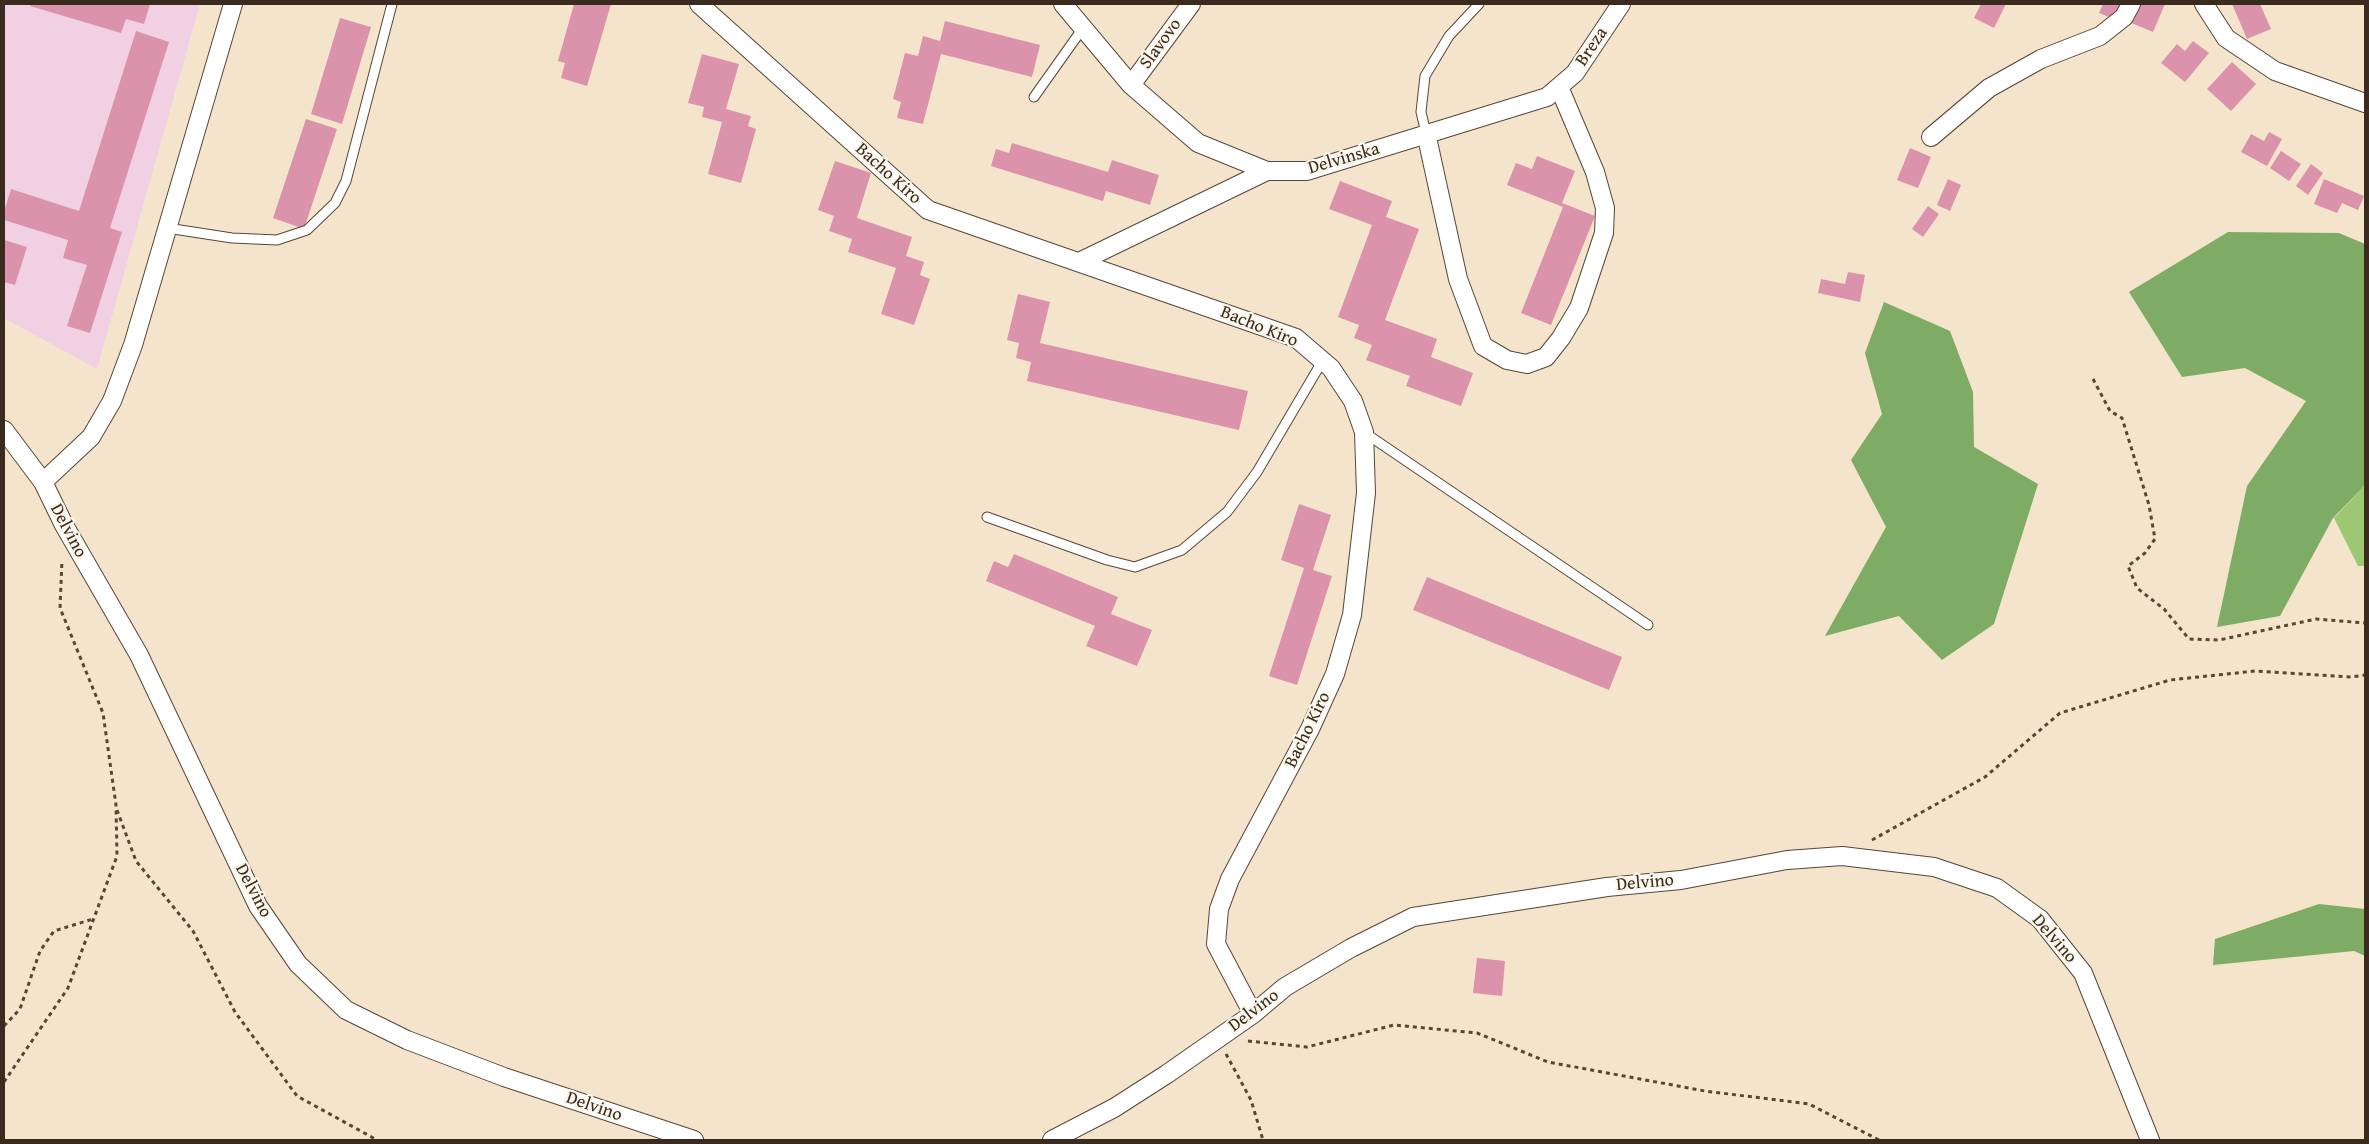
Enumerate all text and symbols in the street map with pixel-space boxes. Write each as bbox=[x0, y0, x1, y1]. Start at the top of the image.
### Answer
street label: Slavovo bbox=[1135, 14, 1187, 74]
street label: Breza bbox=[1571, 23, 1613, 71]
street label: Bacho Kiro bbox=[850, 139, 926, 209]
street label: Delvinska bbox=[1306, 139, 1382, 179]
street label: Bacho Kiro bbox=[1217, 302, 1301, 352]
street label: Delvino bbox=[45, 500, 91, 562]
street label: Bacho Kiro bbox=[1280, 689, 1336, 771]
street label: Delvino bbox=[230, 860, 276, 922]
street label: Delvino bbox=[1615, 870, 1675, 896]
street label: Delvino bbox=[2027, 910, 2081, 968]
street label: Delvino bbox=[1224, 985, 1284, 1037]
street label: Delvino bbox=[563, 1087, 625, 1127]

